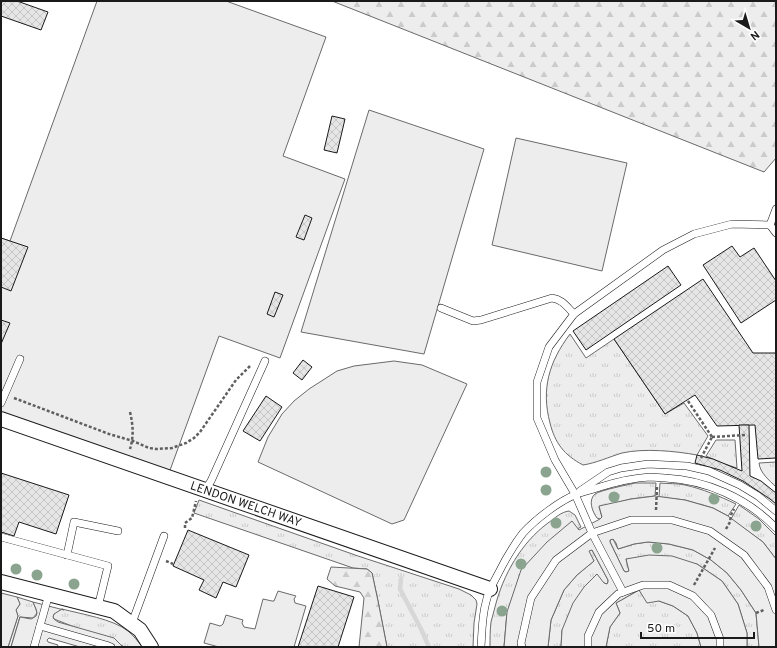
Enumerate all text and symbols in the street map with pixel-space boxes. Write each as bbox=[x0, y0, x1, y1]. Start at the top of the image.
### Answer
north arrow bbox=[729, 8, 769, 48]
text: N bbox=[747, 27, 762, 43]
street label: LENDON WELCH WAY bbox=[188, 478, 304, 532]
scale bar bbox=[641, 614, 754, 640]
text: 50 m bbox=[647, 621, 675, 637]

